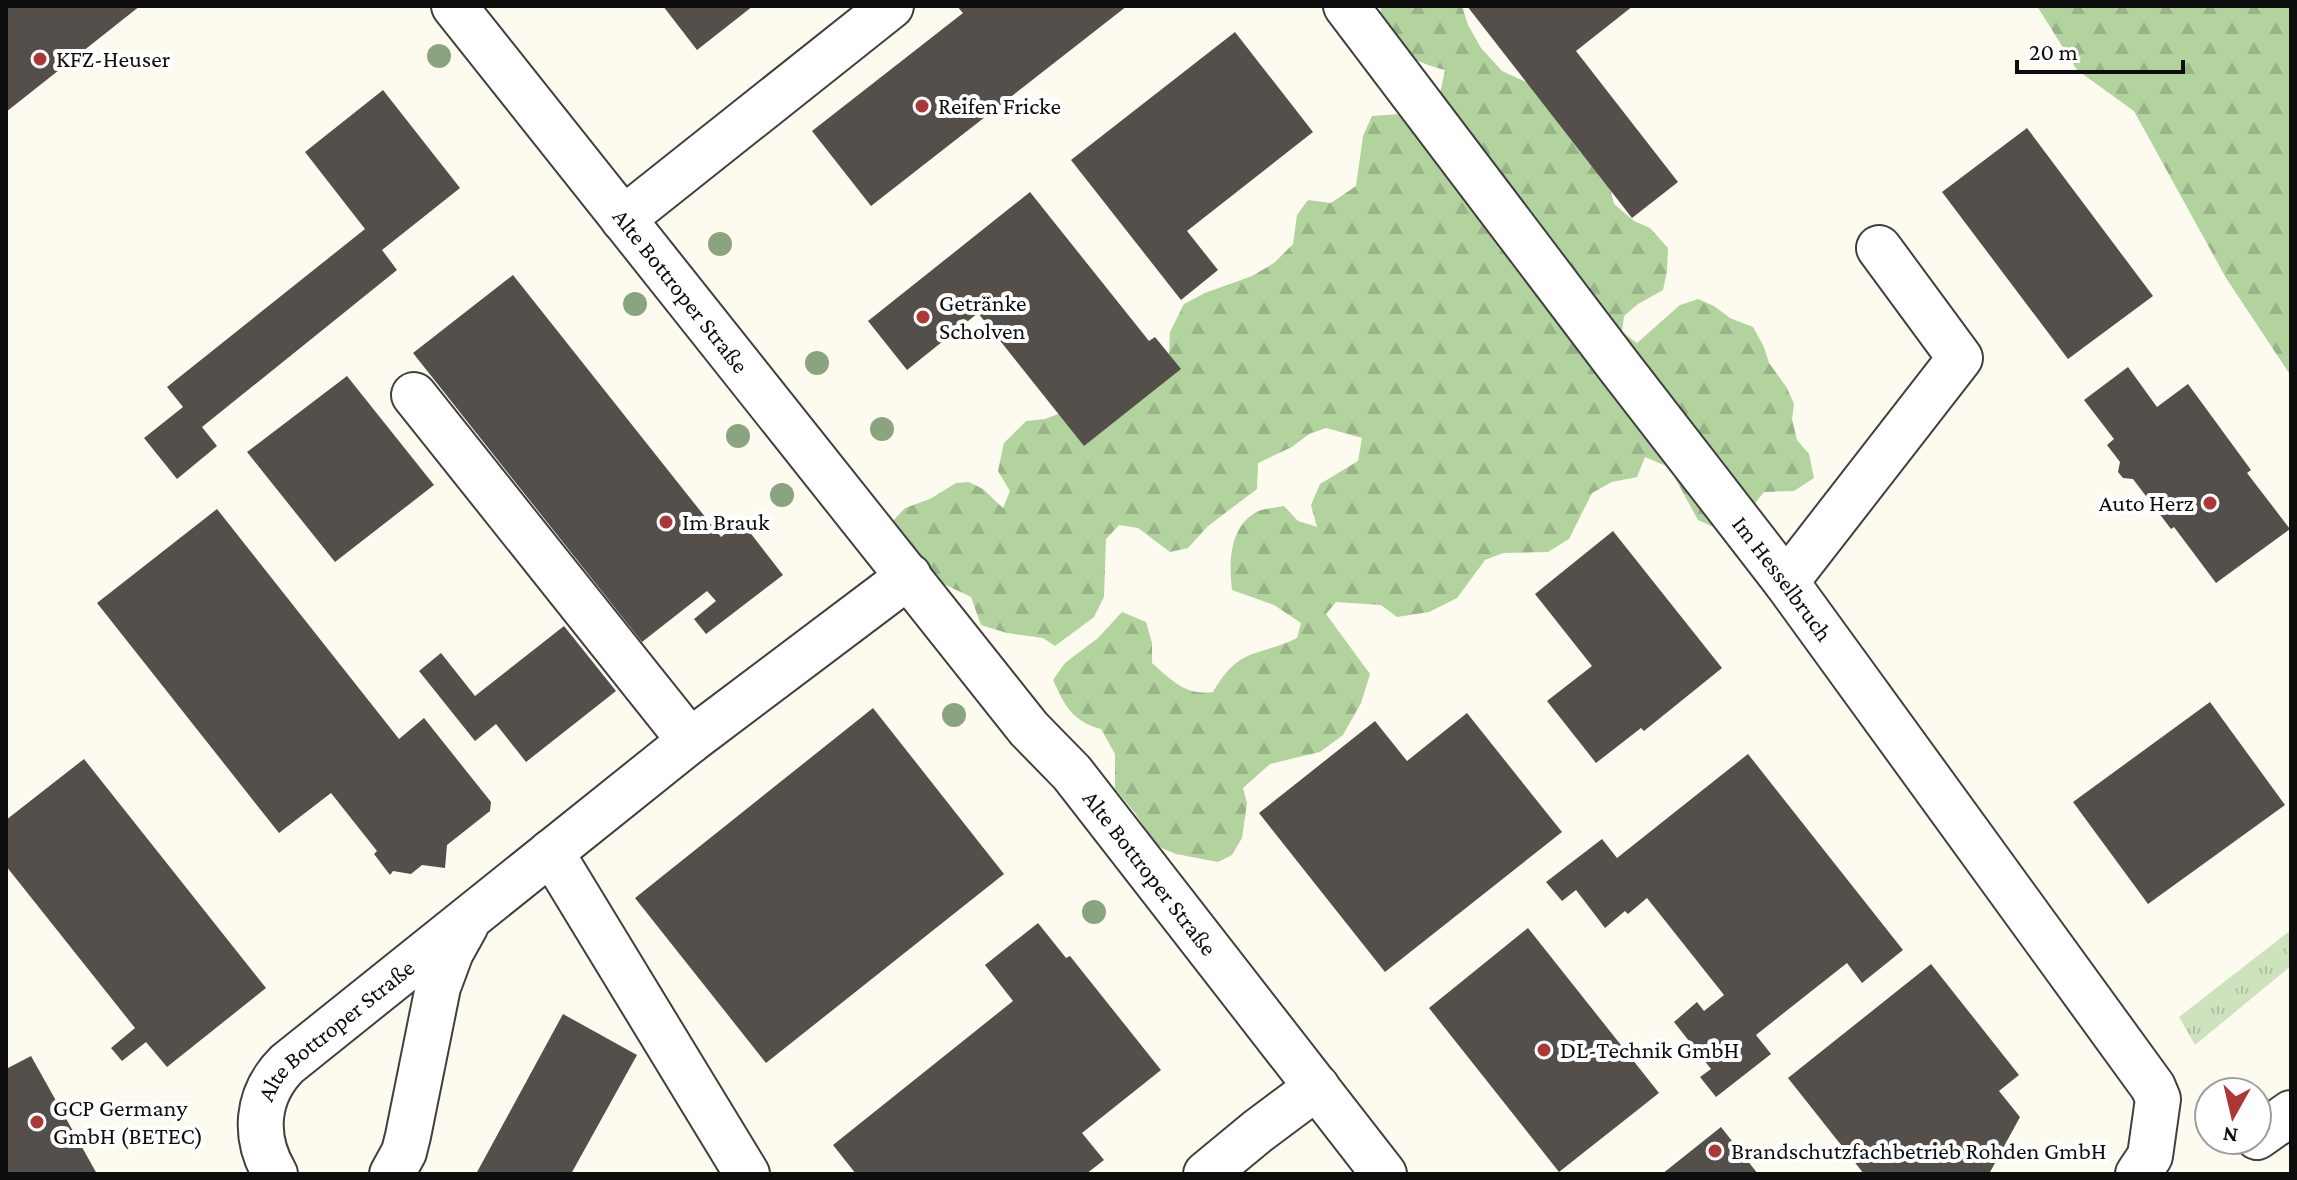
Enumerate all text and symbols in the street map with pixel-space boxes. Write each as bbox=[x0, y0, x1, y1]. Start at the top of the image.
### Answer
scale bar bbox=[2017, 24, 2183, 74]
text: 20 m bbox=[2029, 38, 2078, 65]
place label: KFZ-Heuser bbox=[56, 45, 171, 72]
marker: KFZ-Heuser bbox=[31, 50, 49, 68]
place label: Reifen Fricke bbox=[938, 92, 1061, 119]
marker: Reifen Fricke bbox=[913, 97, 931, 115]
street label: Alte Bottroper Straße bbox=[608, 203, 754, 378]
place label: Getränke Scholven bbox=[939, 289, 1027, 344]
marker: Getränke Scholven bbox=[914, 308, 932, 326]
place label: Auto Herz bbox=[2099, 489, 2194, 516]
marker: Auto Herz bbox=[2201, 494, 2219, 512]
place label: Im Brauk bbox=[682, 508, 770, 535]
street label: Im Hesselbruch bbox=[1727, 511, 1838, 646]
marker: Im Brauk bbox=[657, 513, 675, 531]
street label: Alte Bottroper Straße bbox=[1078, 785, 1223, 961]
street label: Alte Bottroper Straße bbox=[251, 953, 419, 1105]
place label: DL-Technik GmbH bbox=[1560, 1036, 1739, 1063]
marker: DL-Technik GmbH bbox=[1535, 1041, 1553, 1059]
north arrow bbox=[2193, 1076, 2273, 1156]
place label: GCP Germany GmbH (BETEC) bbox=[53, 1094, 203, 1150]
marker: GCP Germany GmbH (BETEC) bbox=[28, 1113, 46, 1131]
text: N bbox=[2221, 1122, 2239, 1149]
place label: Brandschutzfachbetrieb Rohden GmbH bbox=[1731, 1137, 2106, 1164]
marker: Brandschutzfachbetrieb Rohden GmbH bbox=[1706, 1142, 1724, 1160]

